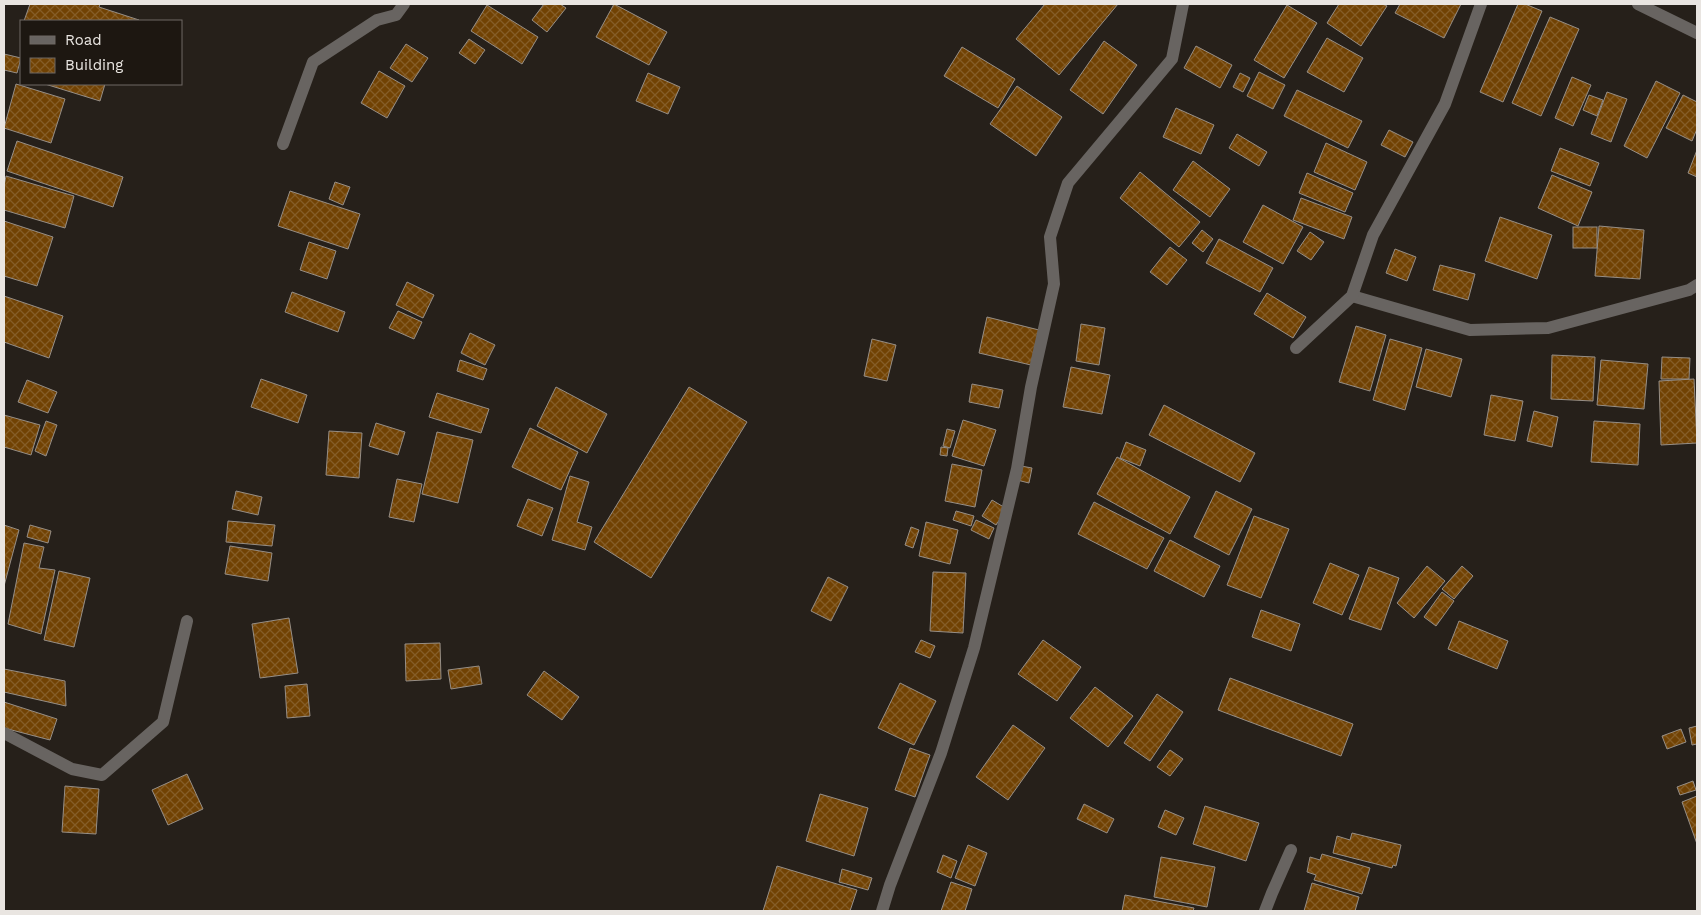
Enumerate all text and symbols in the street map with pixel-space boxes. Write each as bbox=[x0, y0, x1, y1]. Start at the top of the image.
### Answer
legend bbox=[20, 20, 182, 85]
text: Road bbox=[65, 31, 102, 49]
text: Building bbox=[65, 56, 123, 74]

